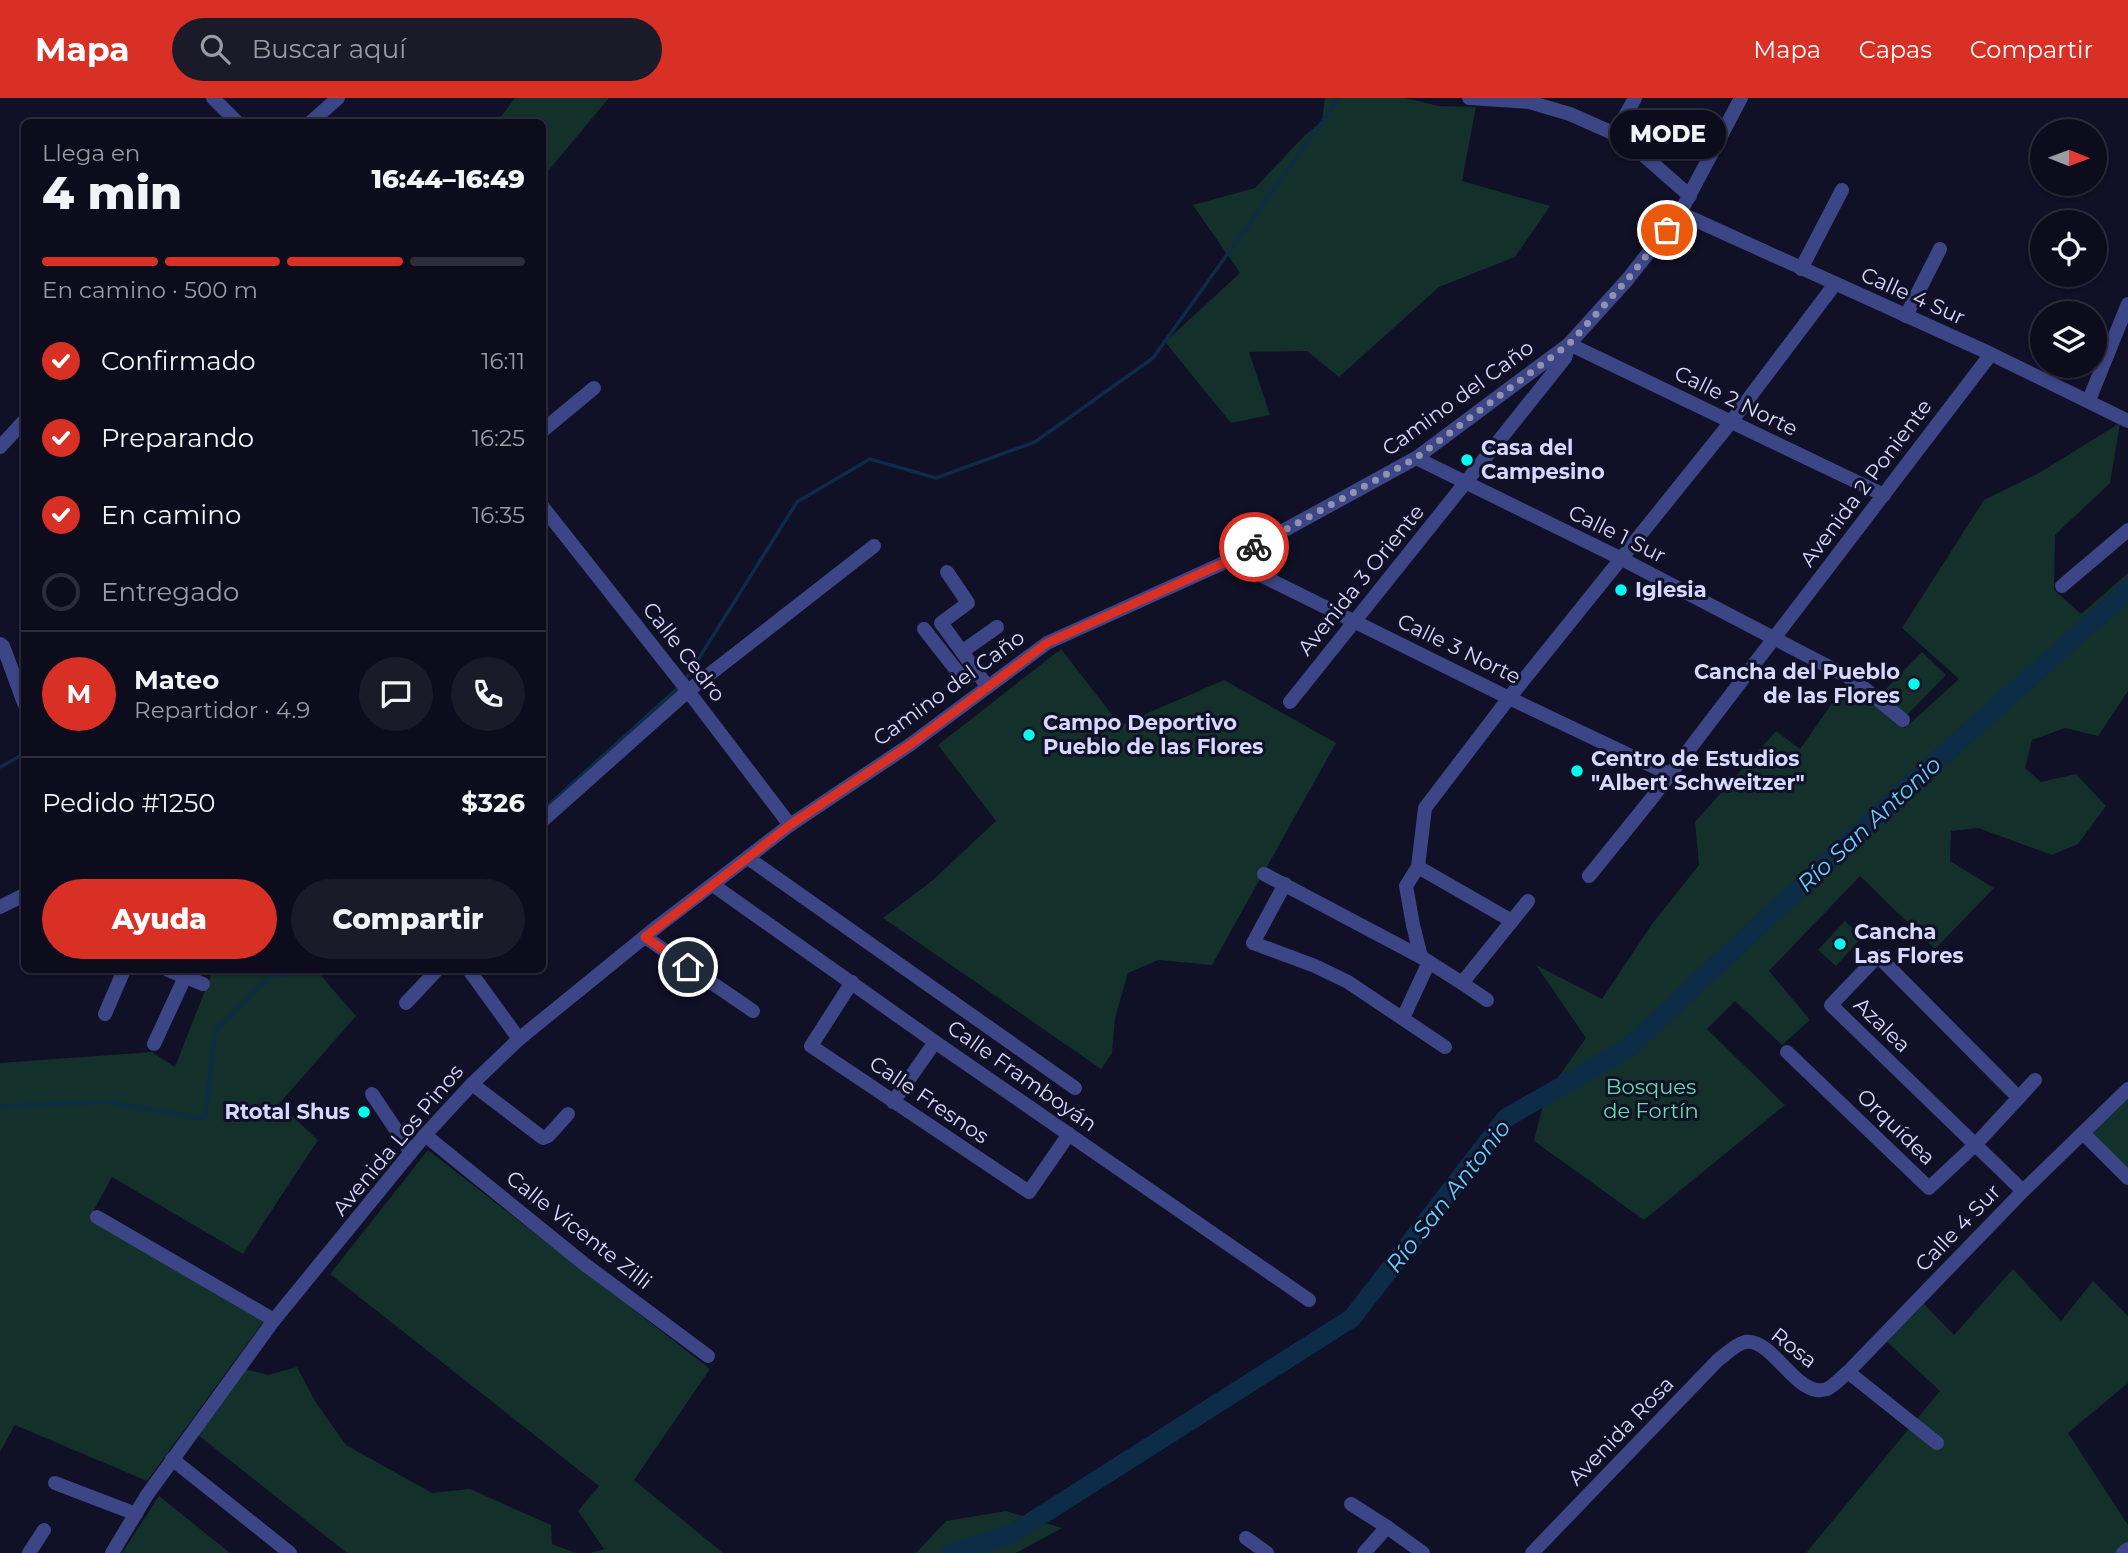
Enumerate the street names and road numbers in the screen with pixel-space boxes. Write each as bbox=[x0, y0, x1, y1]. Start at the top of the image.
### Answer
street label: Calle 4 Sur bbox=[1857, 261, 1969, 330]
street label: Camino del Caño bbox=[1377, 334, 1538, 461]
street label: Calle 2 Norte bbox=[1671, 360, 1802, 441]
street label: Avenida 2 Poniente bbox=[1794, 394, 1937, 571]
street label: Avenida 3 Oriente bbox=[1292, 499, 1429, 660]
street label: Calle 1 Sur bbox=[1564, 499, 1670, 568]
street label: Calle Cedro bbox=[638, 597, 731, 706]
street label: Calle 3 Norte bbox=[1394, 608, 1525, 689]
street label: Camino del Caño bbox=[868, 624, 1029, 751]
street label: Azalea bbox=[1849, 992, 1916, 1057]
street label: Calle Framboyán bbox=[943, 1015, 1102, 1136]
street label: Calle Fresnos bbox=[865, 1051, 994, 1149]
street label: Avenida Los Pinos bbox=[327, 1059, 468, 1220]
street label: Orquídea bbox=[1852, 1083, 1941, 1170]
street label: Calle Vicente Zilli bbox=[502, 1165, 657, 1294]
street label: Calle 4 Sur bbox=[1910, 1179, 2005, 1276]
street label: Rosa bbox=[1767, 1322, 1822, 1373]
street label: Avenida Rosa bbox=[1563, 1371, 1679, 1490]

